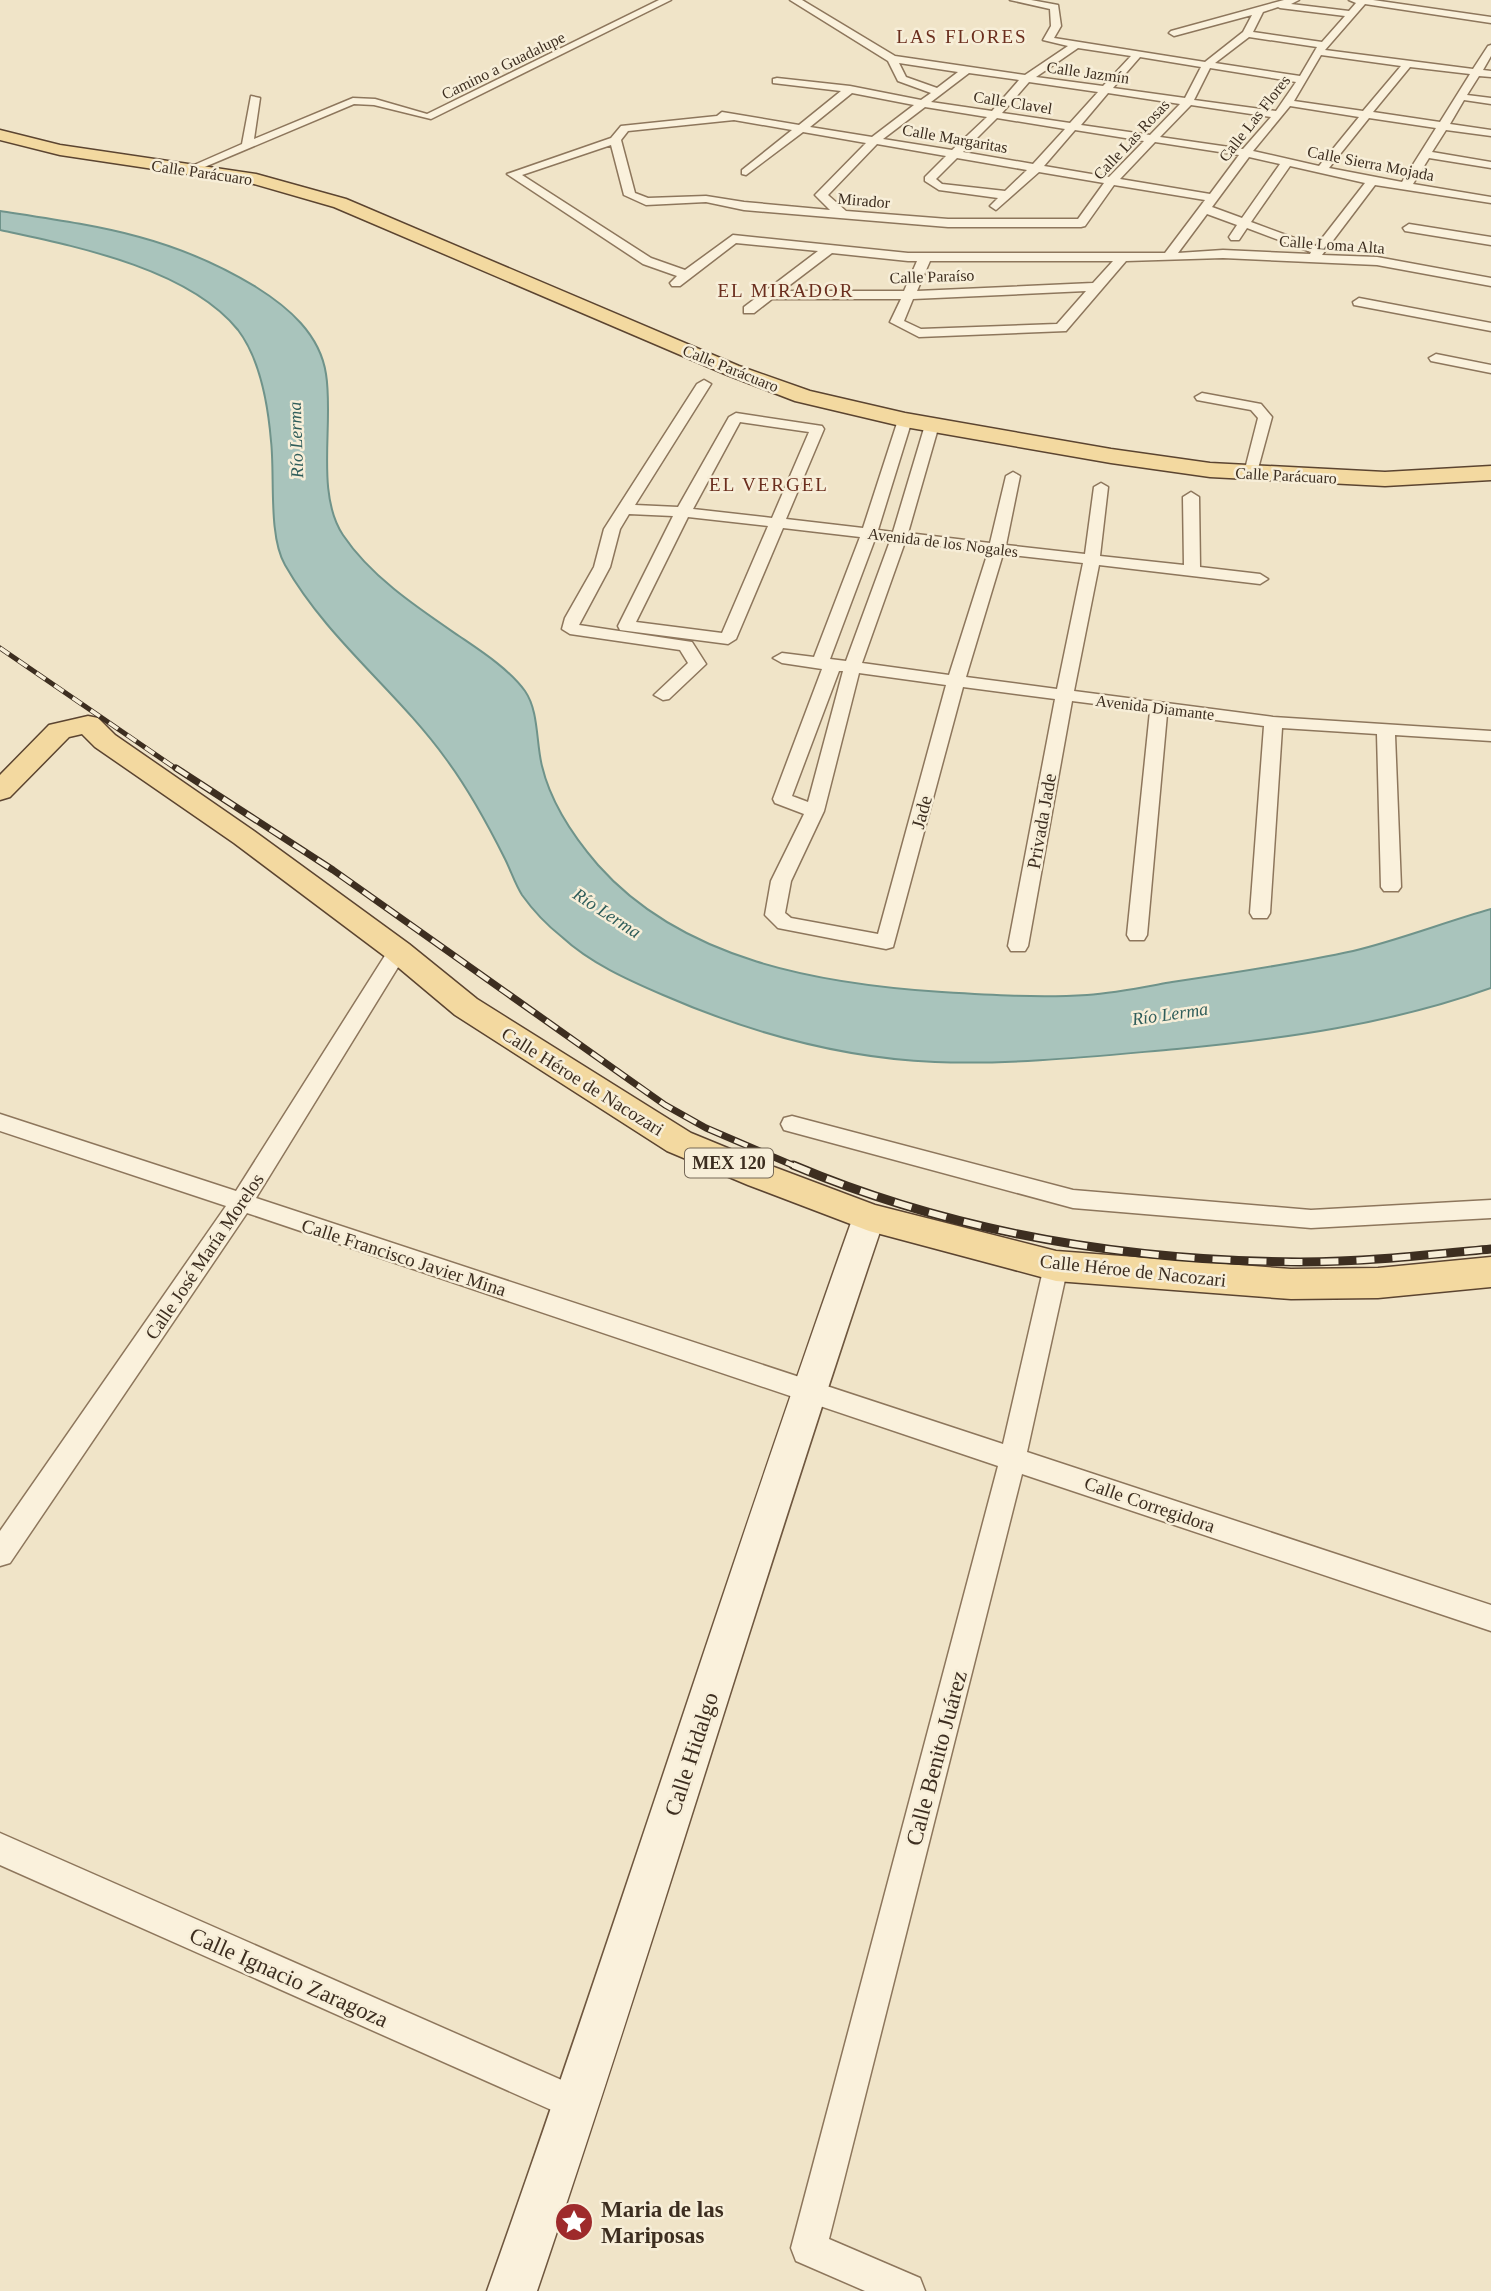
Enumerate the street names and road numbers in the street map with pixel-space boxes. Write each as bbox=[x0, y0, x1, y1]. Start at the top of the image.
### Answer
street label: Camino a Guadalupe bbox=[439, 28, 568, 104]
street label: Calle Jazmín bbox=[1046, 58, 1130, 87]
street label: Calle Las Flores bbox=[1215, 72, 1293, 165]
street label: Calle Clavel bbox=[972, 88, 1054, 117]
street label: Calle Las Rosas bbox=[1090, 96, 1173, 183]
street label: Calle Margaritas bbox=[901, 121, 1009, 157]
street label: Calle Sierra Mojada bbox=[1306, 143, 1436, 185]
street label: Calle Parácuaro bbox=[150, 157, 253, 188]
street label: Mirador bbox=[837, 190, 891, 211]
street label: Calle Loma Alta bbox=[1279, 232, 1385, 257]
street label: Calle Paraíso bbox=[889, 267, 975, 286]
street label: Calle Parácuaro bbox=[680, 342, 781, 395]
street label: Calle Parácuaro bbox=[1235, 464, 1337, 487]
street label: Avenida de los Nogales bbox=[867, 525, 1019, 561]
street label: Avenida Diamante bbox=[1095, 692, 1215, 723]
street label: Privada Jade bbox=[1023, 772, 1060, 870]
street label: Jade bbox=[907, 793, 936, 831]
street label: Calle Héroe de Nacozari bbox=[498, 1023, 668, 1140]
road number: MEX 120 bbox=[685, 1148, 773, 1178]
street label: Calle José María Morelos bbox=[141, 1169, 268, 1343]
street label: Calle Francisco Javier Mina bbox=[299, 1214, 509, 1301]
street label: Calle Héroe de Nacozari bbox=[1039, 1250, 1227, 1291]
street label: Calle Corregidora bbox=[1082, 1472, 1218, 1537]
street label: Calle Benito Juárez bbox=[901, 1668, 972, 1848]
street label: Calle Hidalgo bbox=[660, 1689, 723, 1819]
street label: Calle Ignacio Zaragoza bbox=[186, 1922, 392, 2033]

